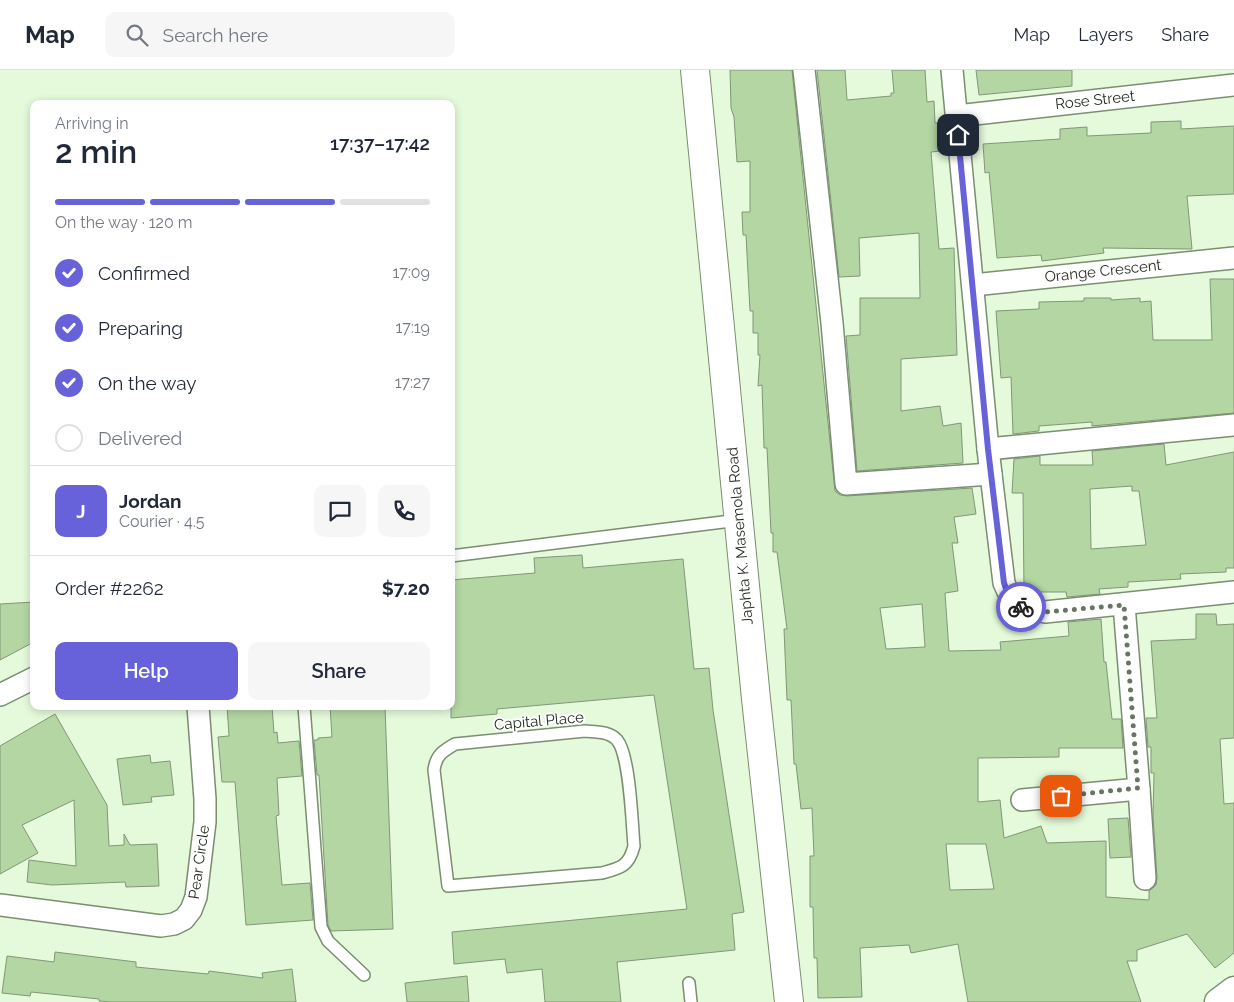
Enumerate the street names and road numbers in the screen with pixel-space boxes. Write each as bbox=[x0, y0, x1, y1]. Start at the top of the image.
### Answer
street label: Rose Street bbox=[1054, 87, 1136, 113]
street label: Orange Crescent bbox=[1044, 256, 1162, 286]
street label: Japhta K. Masemola Road bbox=[723, 446, 757, 626]
street label: Capital Place bbox=[493, 708, 585, 734]
street label: Pear Circle bbox=[185, 824, 213, 900]

